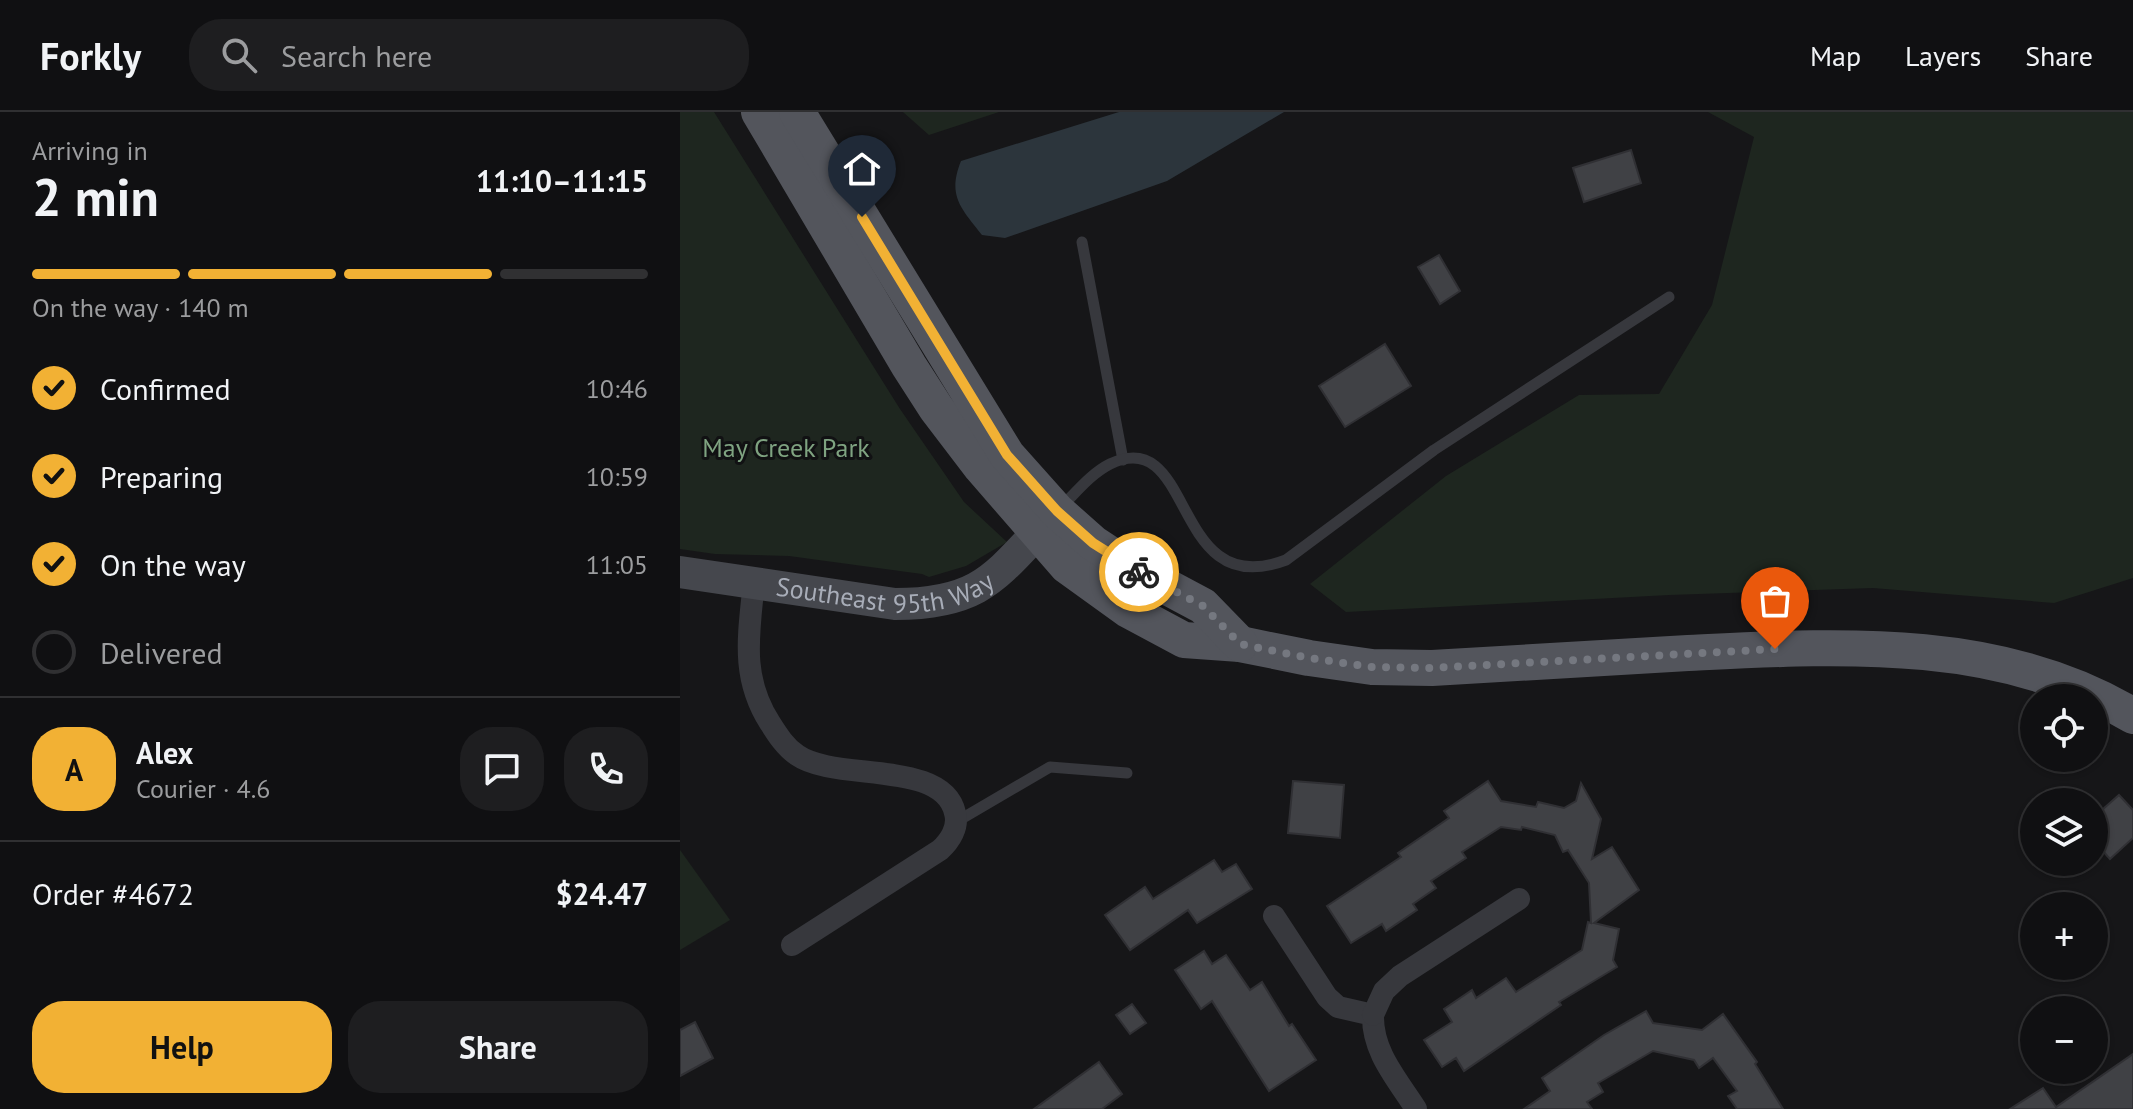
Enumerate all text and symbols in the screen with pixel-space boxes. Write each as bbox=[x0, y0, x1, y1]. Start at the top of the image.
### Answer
search box bbox=[189, 19, 749, 91]
text: Forkly bbox=[40, 31, 141, 80]
icon: search bbox=[217, 33, 261, 77]
text: Search here bbox=[281, 36, 432, 75]
text: Map bbox=[1810, 37, 1861, 74]
text: Layers bbox=[1905, 37, 1981, 74]
text: Share bbox=[2025, 37, 2093, 74]
text: Arriving in bbox=[32, 134, 148, 167]
pin bbox=[828, 135, 896, 217]
icon: home bbox=[840, 147, 884, 191]
text: 11:10–11:15 bbox=[476, 161, 648, 200]
text: 2 min bbox=[32, 163, 159, 230]
text: On the way · 140 m bbox=[32, 291, 249, 324]
icon: check bbox=[32, 366, 76, 410]
text: Confirmed bbox=[100, 369, 231, 408]
text: 10:46 bbox=[586, 372, 648, 405]
park label: May Creek Park bbox=[702, 431, 870, 464]
icon: check bbox=[32, 454, 76, 498]
text: Preparing bbox=[100, 457, 223, 496]
text: 10:59 bbox=[586, 460, 648, 493]
courier bbox=[1099, 532, 1179, 612]
icon: check bbox=[32, 542, 76, 586]
text: On the way bbox=[100, 545, 246, 584]
text: 11:05 bbox=[586, 548, 648, 581]
icon: bike bbox=[1117, 550, 1161, 594]
street label: Southeast 95th Way bbox=[774, 564, 1000, 620]
pin bbox=[1741, 567, 1809, 649]
icon: bag bbox=[1753, 579, 1797, 623]
text: Delivered bbox=[100, 633, 223, 672]
map controls bbox=[2020, 684, 2108, 1084]
button: locate bbox=[2020, 684, 2108, 772]
button: chat bbox=[460, 727, 544, 811]
button: phone bbox=[564, 727, 648, 811]
text: Alex bbox=[136, 733, 193, 772]
text: A bbox=[65, 750, 83, 789]
text: Courier · 4.6 bbox=[136, 772, 270, 805]
button: layers bbox=[2020, 788, 2108, 876]
text: Order #4672 bbox=[32, 874, 194, 913]
text: $24.47 bbox=[556, 874, 648, 913]
button: + bbox=[2020, 892, 2108, 980]
button: − bbox=[2020, 996, 2108, 1084]
button: Help bbox=[32, 1001, 332, 1093]
button: Share bbox=[348, 1001, 648, 1093]

